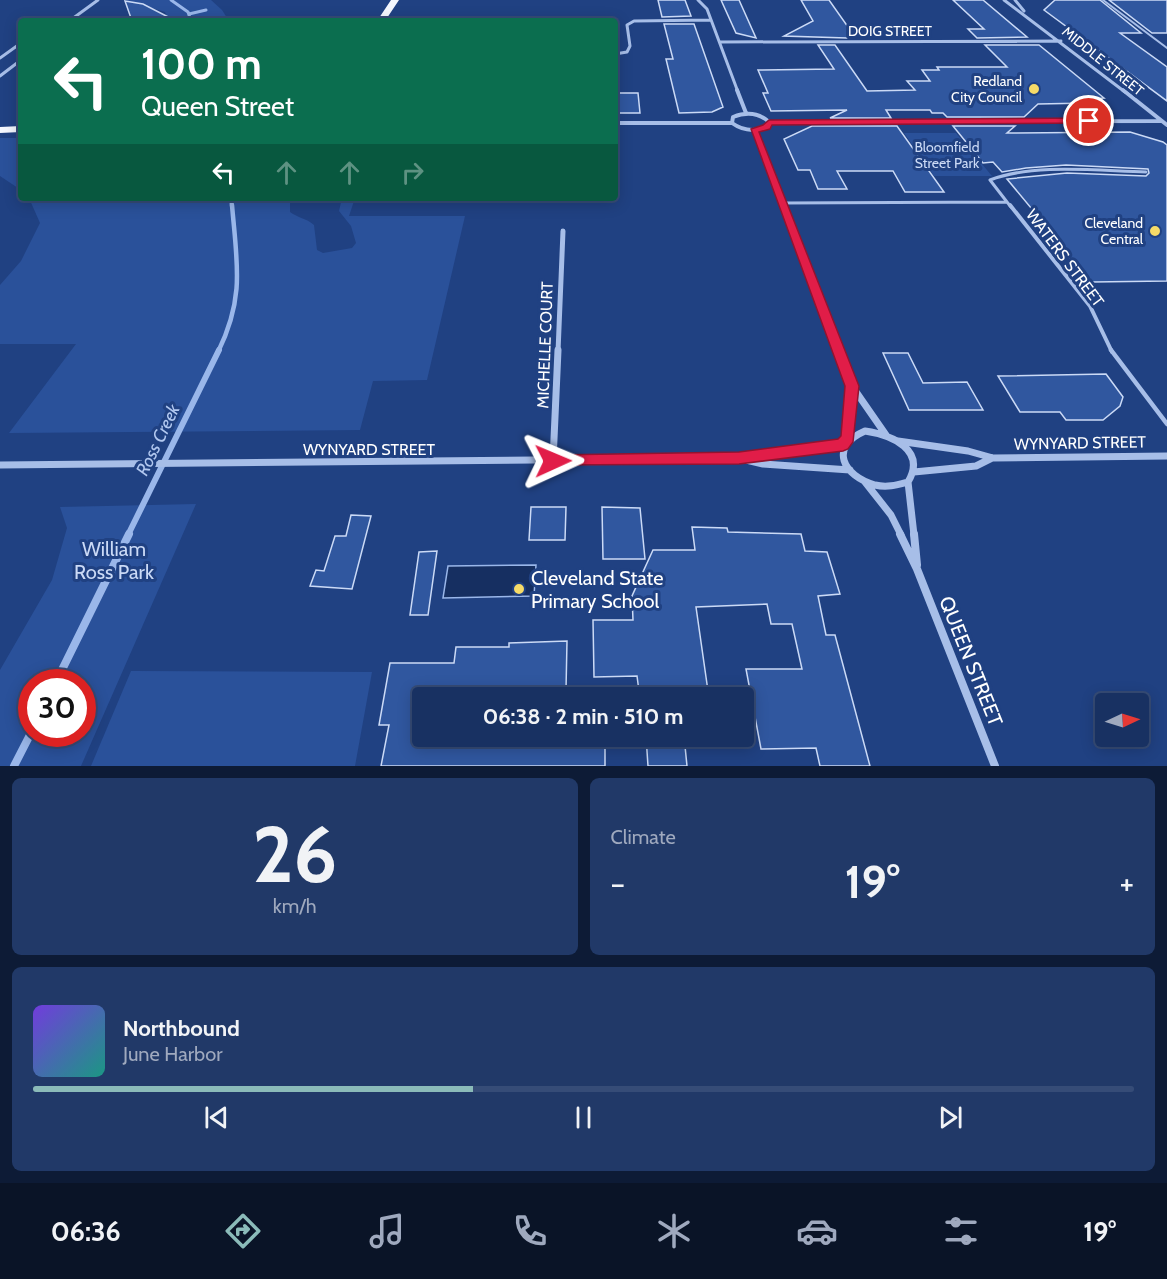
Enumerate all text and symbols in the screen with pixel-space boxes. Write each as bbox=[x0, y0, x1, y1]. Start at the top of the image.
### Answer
street label: DOIG STREET bbox=[848, 22, 933, 40]
street label: MIDDLE STREET bbox=[1058, 22, 1148, 100]
text: 100 m bbox=[141, 38, 262, 90]
icon: left bbox=[42, 42, 120, 120]
place label: Redland City Council bbox=[951, 72, 1023, 106]
marker: Redland City Council bbox=[1027, 82, 1041, 96]
text: Queen Street bbox=[141, 90, 294, 123]
pin bbox=[1063, 95, 1114, 146]
icon: arrive bbox=[1072, 104, 1105, 137]
park label: Bloomfield Street Park bbox=[915, 138, 980, 172]
icon: left bbox=[207, 156, 240, 189]
icon: ahead bbox=[270, 156, 303, 189]
icon: ahead bbox=[333, 156, 366, 189]
icon: right bbox=[396, 156, 429, 189]
street label: WATERS STREET bbox=[1022, 205, 1108, 311]
place label: Cleveland Central bbox=[1084, 214, 1144, 248]
marker: Cleveland Central bbox=[1148, 224, 1162, 238]
street label: MICHELLE COURT bbox=[533, 281, 557, 409]
water label: Ross Creek bbox=[131, 400, 185, 479]
position arrow bbox=[521, 429, 585, 493]
street label: WYNYARD STREET bbox=[1014, 432, 1147, 454]
street label: WYNYARD STREET bbox=[303, 440, 435, 459]
park label: William Ross Park bbox=[74, 537, 154, 584]
place label: Cleveland State Primary School bbox=[531, 566, 664, 613]
marker: Cleveland State Primary School bbox=[512, 582, 526, 596]
street label: QUEEN STREET bbox=[934, 593, 1008, 730]
speed limit sign: 30 bbox=[18, 669, 96, 747]
north arrow bbox=[1095, 693, 1149, 747]
map controls bbox=[1095, 693, 1149, 747]
text: 06:38 · 2 min · 510 m bbox=[483, 703, 683, 730]
text: 26 bbox=[252, 807, 337, 902]
text: Climate bbox=[611, 825, 676, 849]
text: 19° bbox=[845, 855, 900, 909]
text: − bbox=[611, 863, 625, 903]
text: + bbox=[1119, 863, 1134, 903]
text: km/h bbox=[273, 894, 317, 918]
text: Northbound bbox=[123, 1015, 240, 1042]
text: June Harbor bbox=[123, 1042, 223, 1066]
icon: previous bbox=[200, 1101, 233, 1134]
icon: pause bbox=[567, 1101, 600, 1134]
icon: next bbox=[934, 1101, 967, 1134]
icon: directions bbox=[222, 1210, 264, 1252]
icon: music bbox=[366, 1210, 408, 1252]
icon: phone bbox=[509, 1210, 551, 1252]
icon: climate bbox=[653, 1210, 695, 1252]
icon: car bbox=[796, 1210, 838, 1252]
icon: filters bbox=[940, 1210, 982, 1252]
text: 06:36 bbox=[51, 1215, 121, 1248]
text: 19° bbox=[1083, 1215, 1116, 1248]

